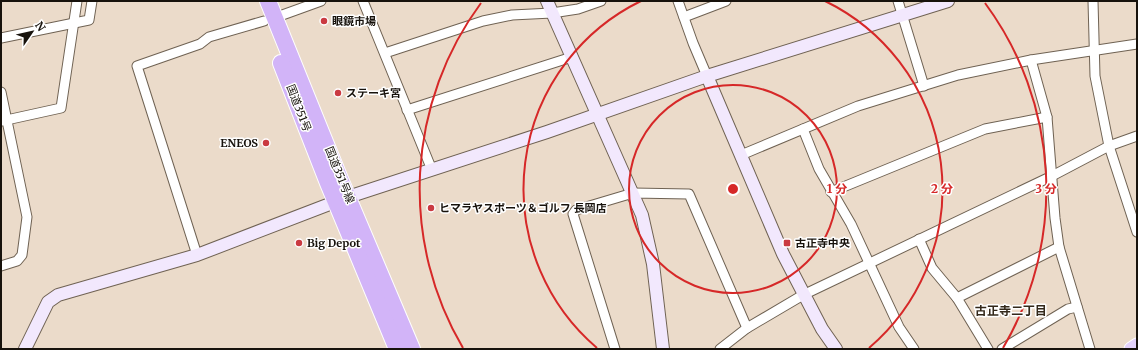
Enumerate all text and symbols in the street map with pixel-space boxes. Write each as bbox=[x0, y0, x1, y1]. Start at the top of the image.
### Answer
north arrow bbox=[12, 12, 52, 52]
place label: 眼鏡市場 bbox=[332, 14, 376, 28]
marker: 眼鏡市場 bbox=[319, 16, 329, 26]
text: N bbox=[32, 19, 49, 34]
street label: 国道351号 bbox=[284, 82, 314, 134]
place label: ステーキ宮 bbox=[346, 86, 401, 100]
marker: ステーキ宮 bbox=[333, 88, 343, 98]
place label: ENEOS bbox=[220, 136, 258, 150]
marker: ENEOS bbox=[261, 138, 271, 148]
street label: 国道351号線 bbox=[322, 144, 358, 206]
text: 1 分 bbox=[827, 181, 847, 196]
text: 2 分 bbox=[931, 181, 953, 196]
text: 3 分 bbox=[1035, 181, 1057, 196]
centre of rings bbox=[726, 182, 740, 196]
place label: ヒマラヤスポーツ＆ゴルフ 長岡店 bbox=[439, 201, 606, 215]
marker: ヒマラヤスポーツ＆ゴルフ 長岡店 bbox=[426, 203, 436, 213]
place label: Big Depot bbox=[307, 236, 361, 250]
place label: 古正寺中央 bbox=[795, 236, 850, 250]
marker: Big Depot bbox=[294, 238, 304, 248]
marker: 古正寺中央 bbox=[782, 238, 792, 248]
district label: 古正寺二丁目 bbox=[975, 303, 1047, 318]

